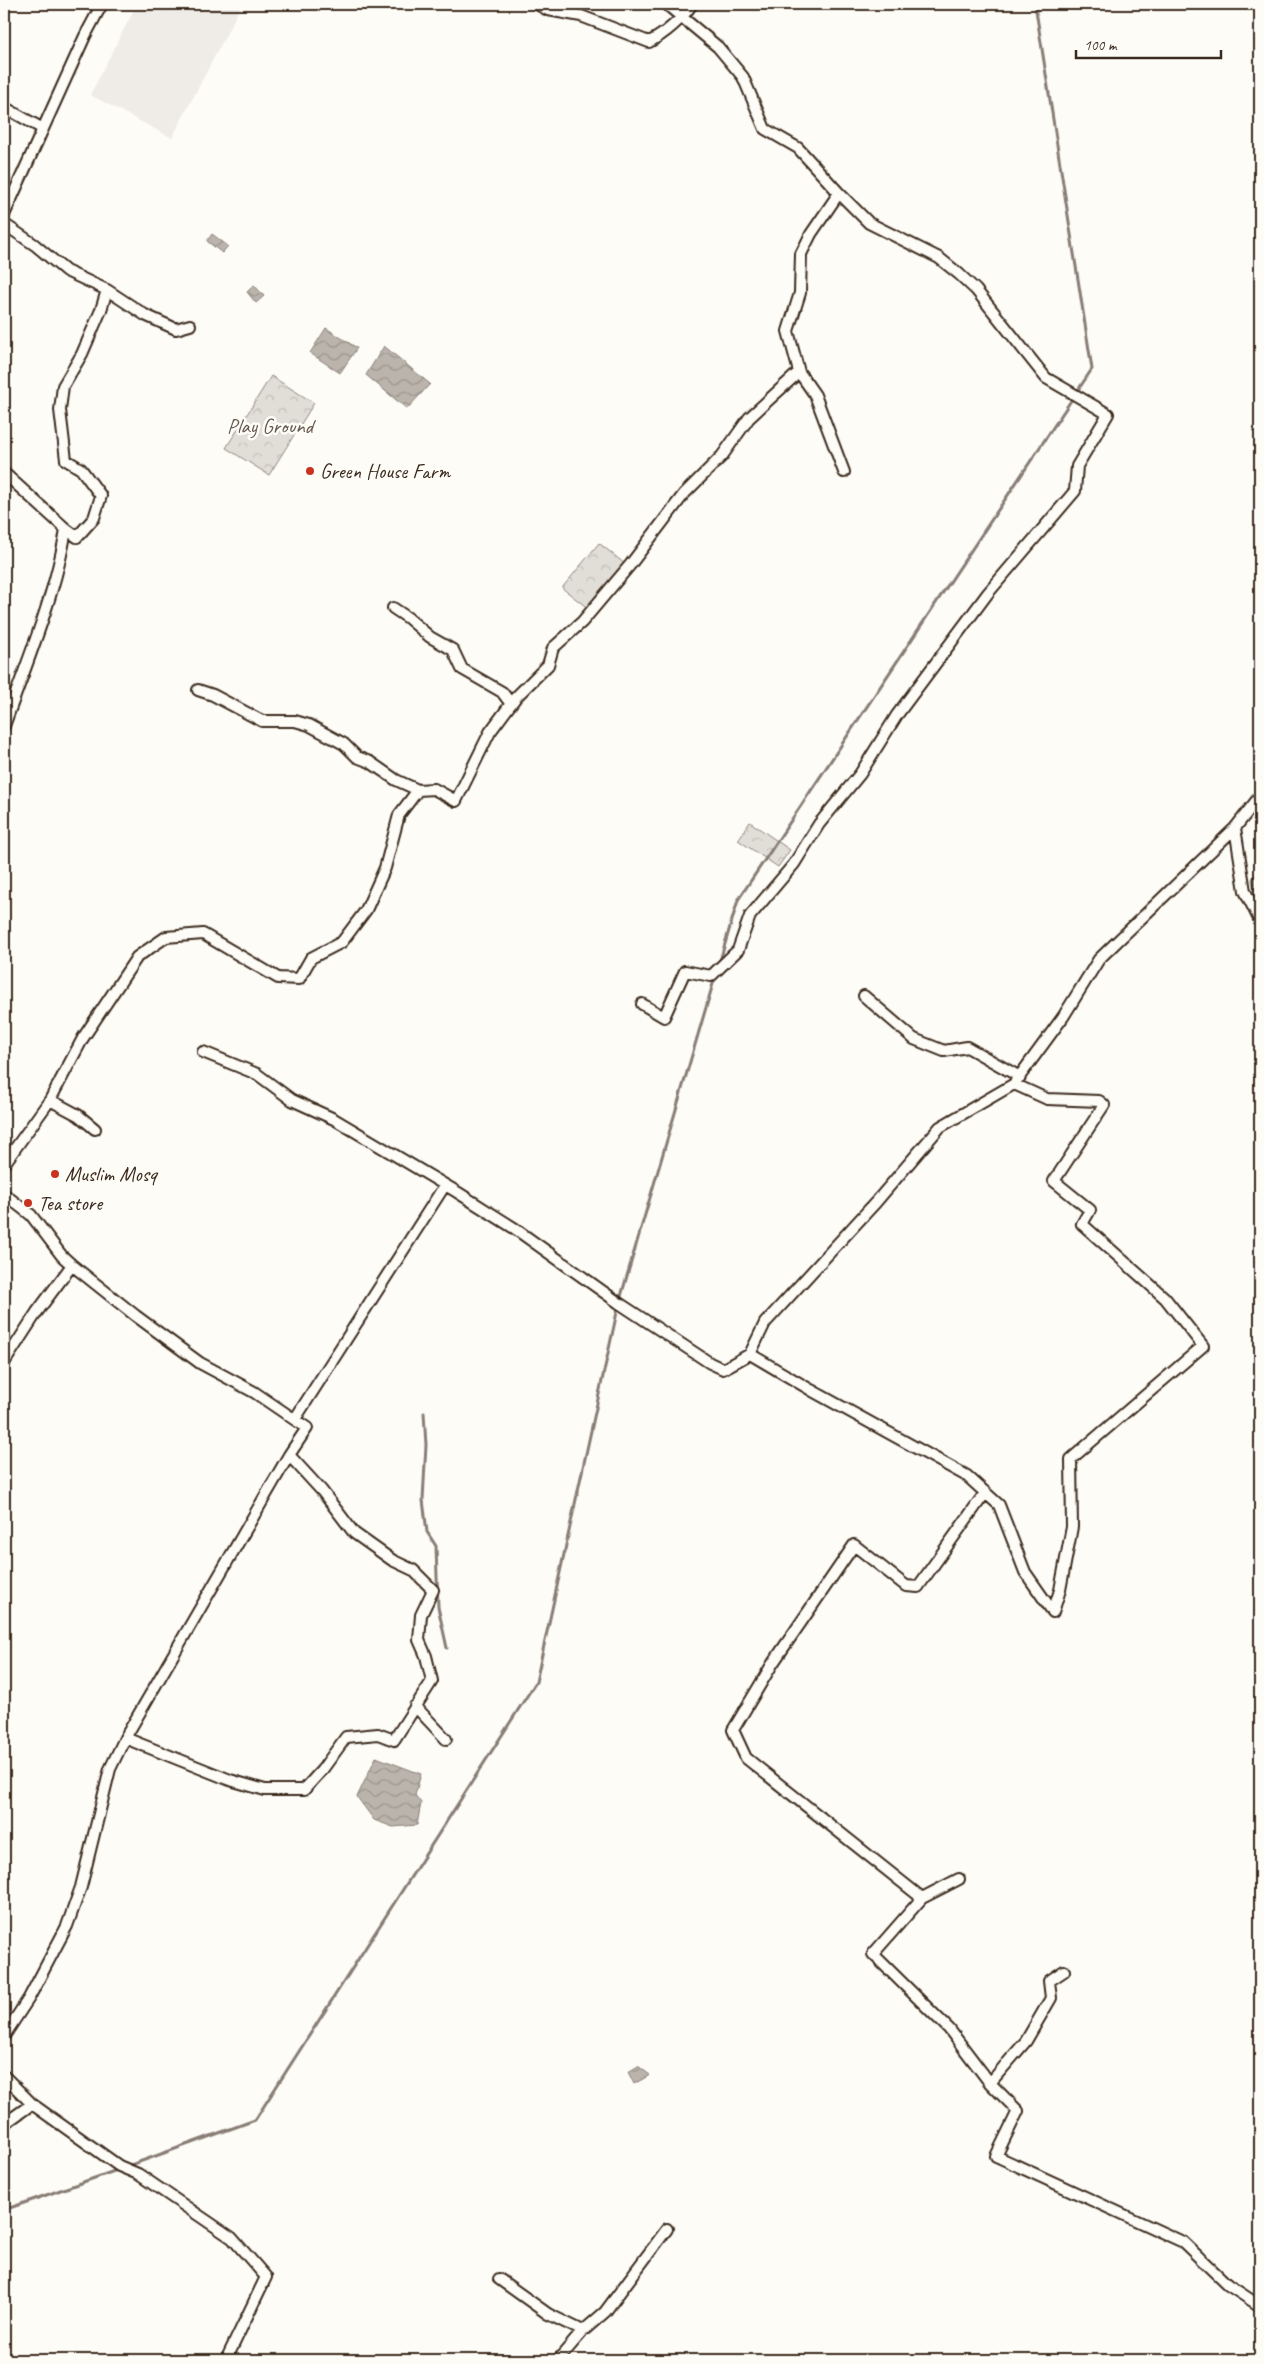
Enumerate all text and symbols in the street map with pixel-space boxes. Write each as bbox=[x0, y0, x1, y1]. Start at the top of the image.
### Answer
scale bar bbox=[1076, 28, 1222, 60]
text: 100 m bbox=[1084, 36, 1118, 55]
park label: Play Ground bbox=[227, 413, 317, 439]
place label: Green House Farm bbox=[320, 458, 451, 484]
marker: Green House Farm bbox=[304, 465, 316, 477]
place label: Muslim Mosq bbox=[65, 1161, 159, 1187]
marker: Muslim Mosq bbox=[49, 1168, 61, 1180]
place label: Tea store bbox=[38, 1190, 104, 1216]
marker: Tea store bbox=[22, 1197, 34, 1209]

